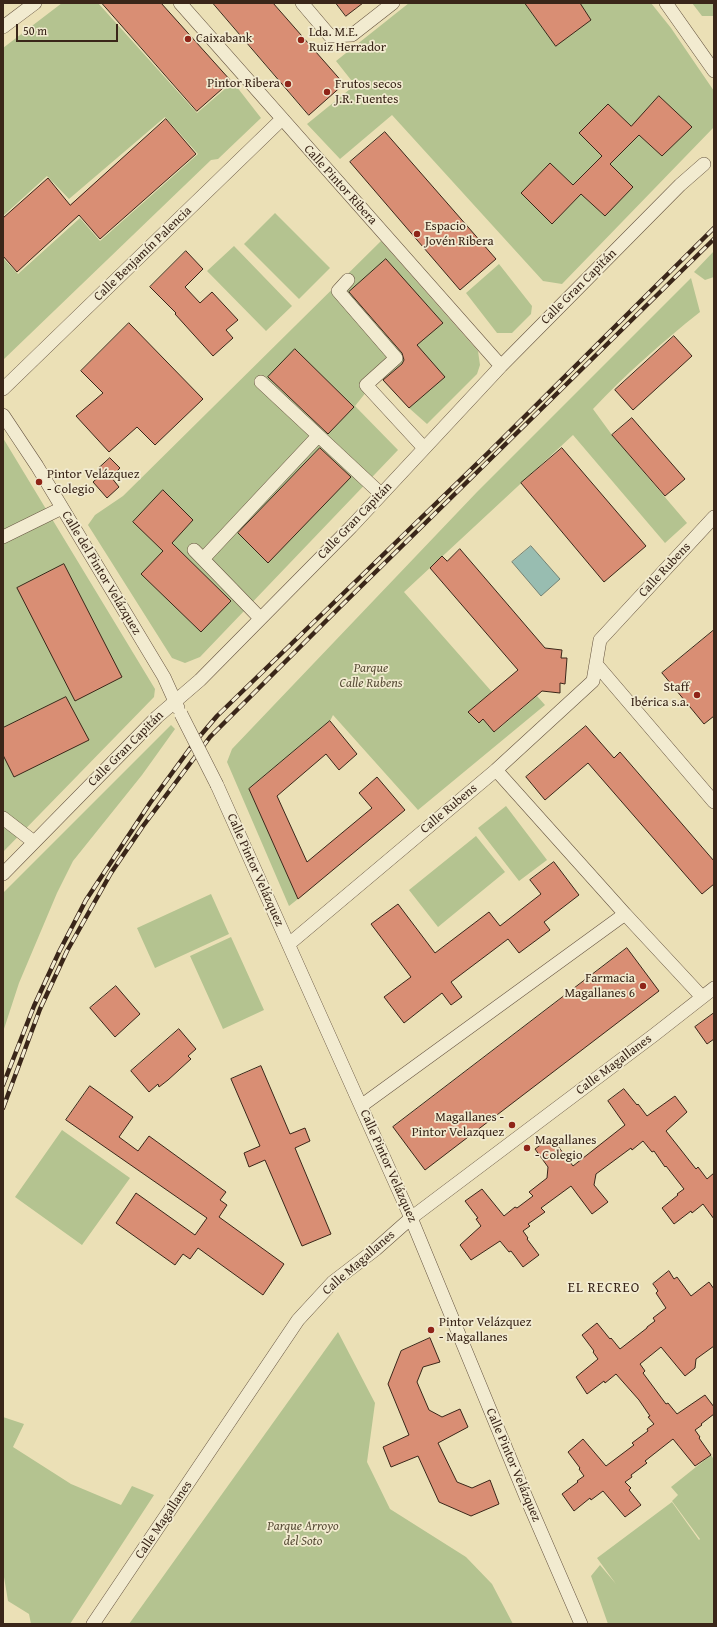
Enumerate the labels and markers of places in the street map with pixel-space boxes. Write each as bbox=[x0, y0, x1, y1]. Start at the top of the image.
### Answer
place label: Lda. M.E. Ruiz Herrador bbox=[309, 25, 386, 56]
place label: Caixabank bbox=[196, 31, 252, 47]
marker: Caixabank bbox=[183, 34, 193, 44]
marker: Lda. M.E. Ruiz Herrador bbox=[296, 35, 306, 45]
place label: Pintor Ribera bbox=[207, 76, 280, 92]
place label: Frutos secos J.R. Fuentes bbox=[335, 77, 402, 108]
marker: Pintor Ribera bbox=[283, 79, 293, 89]
marker: Frutos secos J.R. Fuentes bbox=[322, 87, 332, 97]
place label: Espacio Jovén Ribera bbox=[425, 219, 494, 250]
marker: Espacio Jovén Ribera bbox=[412, 229, 422, 239]
place label: Pintor Velázquez - Colegio bbox=[47, 467, 139, 498]
marker: Pintor Velázquez - Colegio bbox=[34, 477, 44, 487]
place label: Staff Ibérica s.a. bbox=[631, 680, 689, 711]
marker: Staff Ibérica s.a. bbox=[692, 690, 702, 700]
place label: Farmacia Magallanes 6 bbox=[564, 971, 635, 1002]
marker: Farmacia Magallanes 6 bbox=[638, 981, 648, 991]
place label: Magallanes - Pintor Velazquez bbox=[412, 1110, 504, 1141]
marker: Magallanes - Pintor Velazquez bbox=[507, 1120, 517, 1130]
place label: Magallanes - Colegio bbox=[535, 1133, 596, 1164]
marker: Magallanes - Colegio bbox=[522, 1143, 532, 1153]
place label: Pintor Velázquez - Magallanes bbox=[439, 1315, 531, 1346]
marker: Pintor Velázquez - Magallanes bbox=[426, 1325, 436, 1335]

